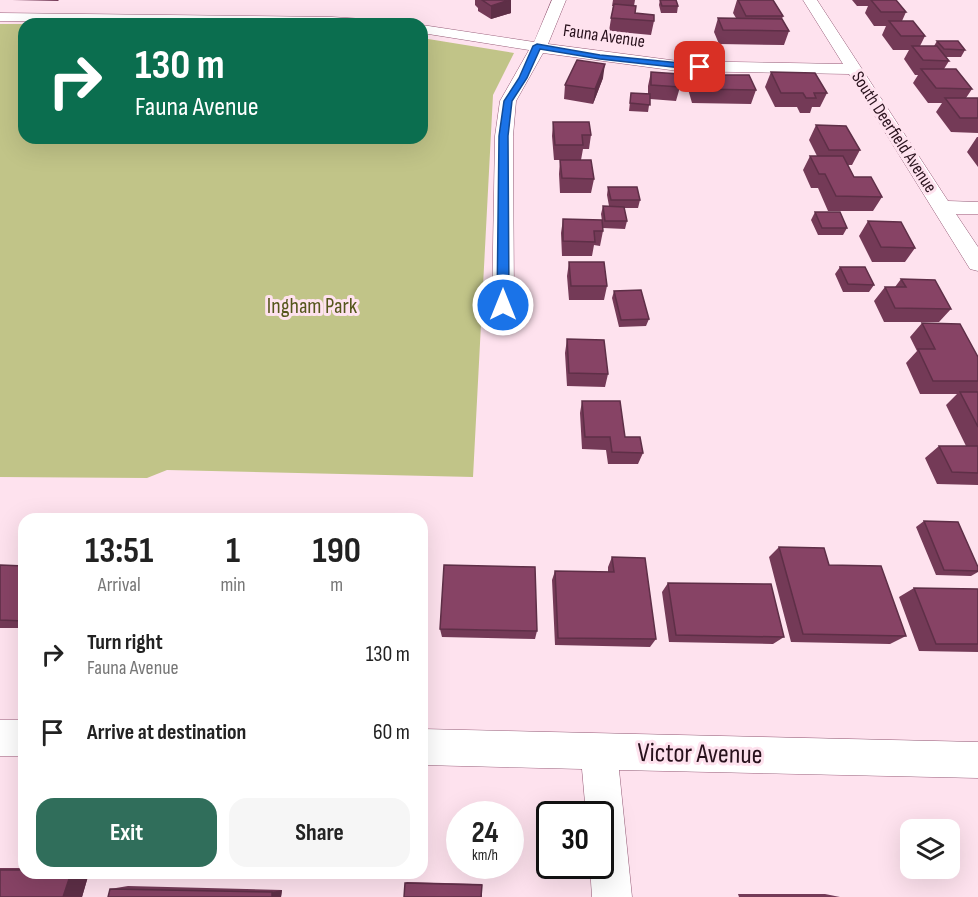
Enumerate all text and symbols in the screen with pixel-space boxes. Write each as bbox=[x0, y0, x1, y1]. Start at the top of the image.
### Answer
street label: Fauna Avenue bbox=[562, 20, 646, 52]
text: 130 m bbox=[135, 40, 225, 91]
pin bbox=[674, 41, 725, 92]
icon: right bbox=[36, 42, 114, 120]
icon: arrive bbox=[683, 50, 716, 83]
street label: South Deerfield Avenue bbox=[847, 67, 941, 197]
text: Fauna Avenue bbox=[135, 91, 259, 123]
position arrow bbox=[471, 273, 535, 337]
park label: Ingham Park bbox=[267, 293, 358, 320]
text: 13:51 bbox=[85, 530, 153, 573]
text: 1 bbox=[226, 530, 240, 573]
text: 190 bbox=[313, 530, 361, 573]
text: Arrival bbox=[98, 573, 141, 597]
text: min bbox=[220, 573, 246, 597]
text: m bbox=[330, 573, 343, 597]
text: Turn right bbox=[87, 629, 163, 656]
icon: right bbox=[36, 638, 69, 671]
text: 130 m bbox=[366, 641, 410, 668]
text: Fauna Avenue bbox=[87, 656, 179, 680]
icon: arrive bbox=[36, 716, 69, 749]
text: Arrive at destination bbox=[87, 719, 246, 746]
text: 60 m bbox=[373, 719, 410, 746]
street label: Victor Avenue bbox=[637, 737, 763, 771]
button: Exit bbox=[36, 798, 217, 867]
button: Share bbox=[229, 798, 410, 867]
speed limit sign: 30 bbox=[536, 801, 614, 879]
text: 24 bbox=[472, 815, 498, 851]
map controls bbox=[900, 819, 960, 879]
button: layers bbox=[900, 819, 960, 879]
text: km/h bbox=[472, 846, 498, 865]

